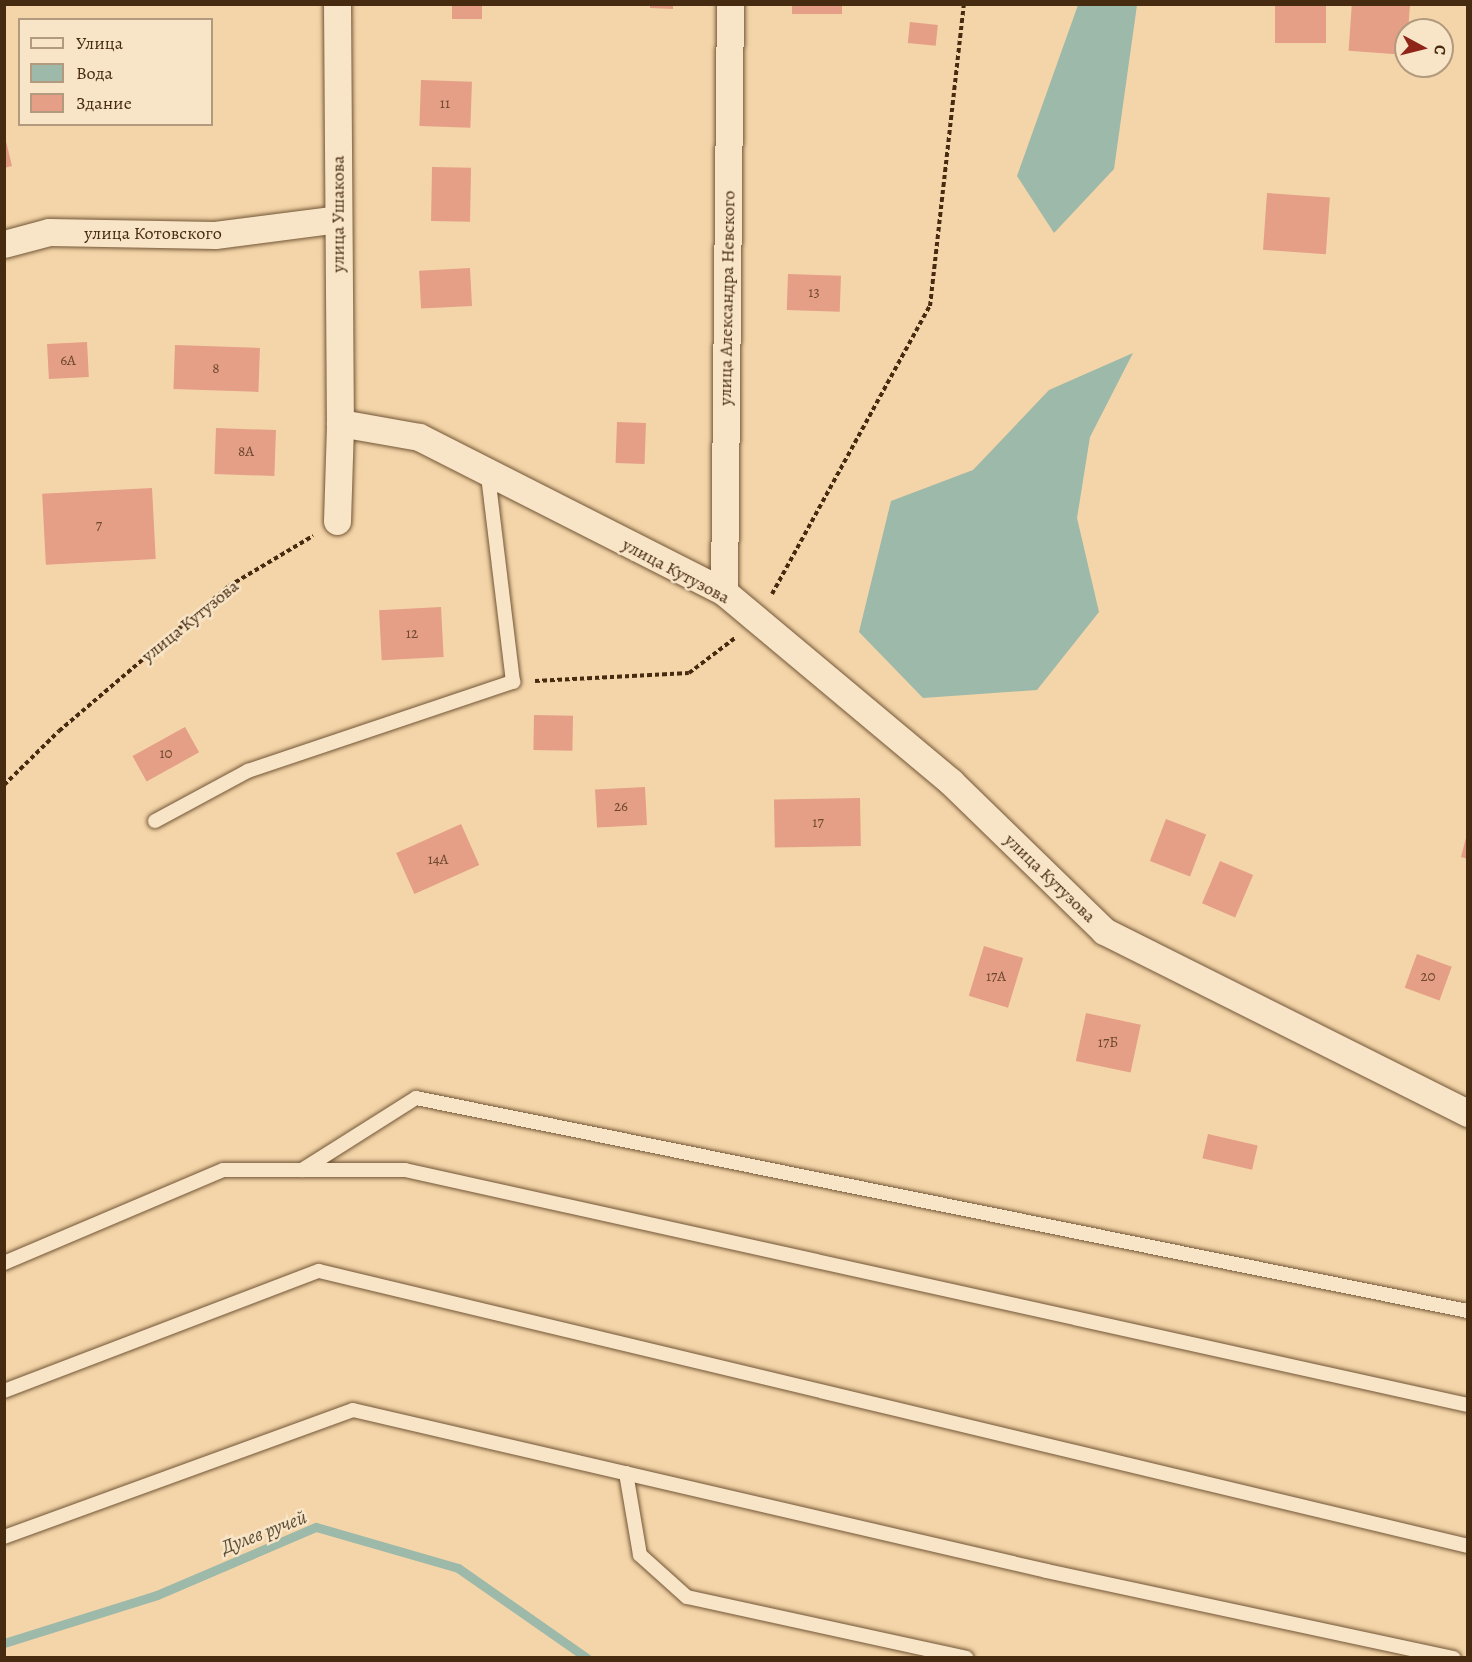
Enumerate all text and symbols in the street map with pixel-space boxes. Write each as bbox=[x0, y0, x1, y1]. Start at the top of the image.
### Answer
legend bbox=[18, 18, 213, 126]
north arrow bbox=[1394, 18, 1454, 78]
text: Улица bbox=[76, 31, 123, 55]
text: С bbox=[1428, 44, 1451, 56]
text: Вода bbox=[76, 61, 113, 85]
text: Здание bbox=[76, 91, 132, 115]
house number: 11 bbox=[440, 95, 450, 113]
street label: улица Ушакова bbox=[327, 155, 349, 273]
street label: улица Александра Невского bbox=[714, 190, 740, 406]
street label: улица Котовского bbox=[84, 222, 222, 244]
house number: 13 bbox=[808, 284, 820, 302]
house number: 6А bbox=[60, 352, 76, 370]
house number: 8 bbox=[212, 360, 220, 378]
house number: 8А bbox=[238, 443, 254, 461]
house number: 7 bbox=[96, 517, 102, 535]
street label: улица Кутузова bbox=[619, 534, 733, 608]
street label: улица Кутузова bbox=[137, 575, 243, 667]
house number: 12 bbox=[406, 625, 418, 643]
house number: 10 bbox=[159, 745, 173, 763]
house number: 26 bbox=[614, 798, 628, 816]
house number: 17 bbox=[812, 814, 824, 832]
street label: улица Кутузова bbox=[1000, 829, 1100, 927]
house number: 14А bbox=[428, 851, 448, 869]
house number: 17А bbox=[986, 968, 1006, 986]
house number: 20 bbox=[1420, 968, 1436, 986]
house number: 17Б bbox=[1098, 1034, 1118, 1052]
water label: Дулев ручей bbox=[218, 1505, 310, 1559]

